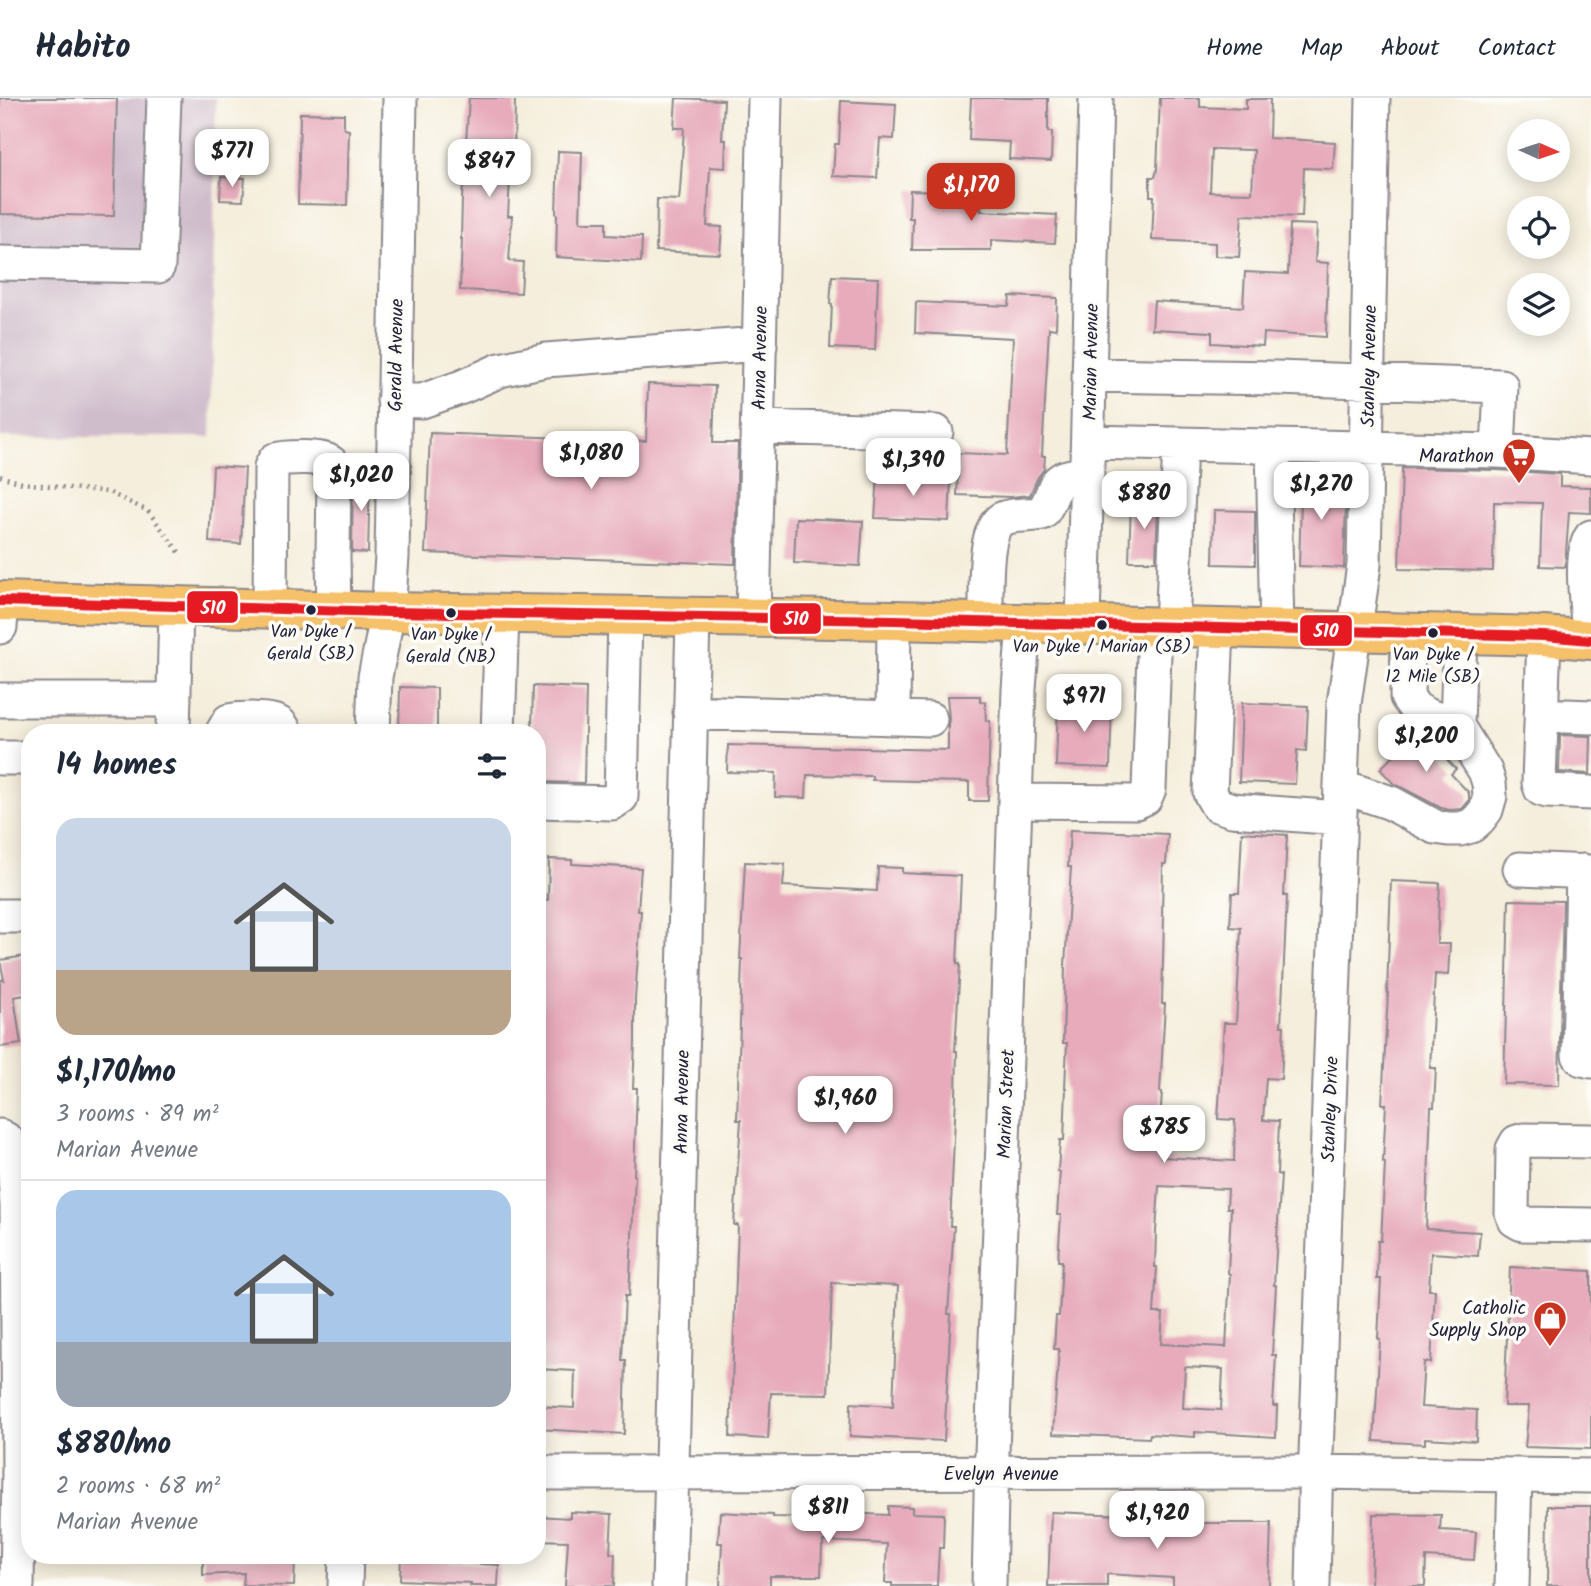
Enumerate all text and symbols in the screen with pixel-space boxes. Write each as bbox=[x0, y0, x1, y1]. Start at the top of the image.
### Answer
text: Habito bbox=[35, 22, 131, 75]
text: Home bbox=[1206, 29, 1263, 68]
text: Map bbox=[1301, 29, 1343, 68]
text: About bbox=[1381, 29, 1439, 68]
text: Contact bbox=[1477, 29, 1556, 68]
north arrow bbox=[1507, 119, 1570, 182]
map controls bbox=[1507, 119, 1570, 336]
pin: $771 bbox=[191, 130, 273, 189]
text: $771 bbox=[211, 134, 253, 170]
pin: $847 bbox=[448, 140, 530, 199]
text: $847 bbox=[464, 144, 514, 180]
pin: $1,170 bbox=[914, 164, 1028, 223]
text: $1,170 bbox=[943, 168, 999, 204]
button: locate bbox=[1507, 196, 1570, 259]
button: layers bbox=[1507, 273, 1570, 336]
street label: Gerald Avenue bbox=[381, 298, 413, 412]
street label: Marian Avenue bbox=[1076, 303, 1108, 421]
street label: Stanley Avenue bbox=[1354, 304, 1386, 427]
street label: Anna Avenue bbox=[745, 305, 777, 410]
pin: $1,080 bbox=[534, 432, 648, 491]
text: $1,080 bbox=[559, 436, 623, 472]
supermarket icon: Marathon bbox=[1500, 436, 1538, 485]
pin: $1,390 bbox=[856, 438, 970, 498]
place label: Marathon bbox=[1419, 442, 1494, 472]
text: $1,390 bbox=[882, 443, 944, 479]
pin: $1,020 bbox=[304, 454, 418, 513]
text: $1,020 bbox=[329, 458, 393, 494]
pin: $1,270 bbox=[1264, 462, 1378, 522]
text: $1,270 bbox=[1290, 467, 1352, 503]
pin: $880 bbox=[1103, 472, 1185, 531]
text: $880 bbox=[1118, 476, 1170, 512]
line badge: 510 bbox=[186, 590, 239, 624]
text: 510 bbox=[199, 594, 226, 624]
line badge: 510 bbox=[769, 602, 822, 635]
marker: Van Dyke / Gerald (SB) bbox=[304, 603, 318, 617]
text: 510 bbox=[782, 605, 809, 635]
marker: Van Dyke / Gerald (NB) bbox=[444, 606, 458, 620]
line badge: 510 bbox=[1299, 614, 1353, 647]
text: 510 bbox=[1312, 617, 1339, 647]
marker: Van Dyke / Marian (SB) bbox=[1095, 618, 1109, 632]
place label: Van Dyke / Gerald (SB) bbox=[267, 619, 355, 668]
place label: Van Dyke / Gerald (NB) bbox=[406, 622, 496, 671]
marker: Van Dyke / 12 Mile (SB) bbox=[1426, 626, 1440, 640]
place label: Van Dyke / Marian (SB) bbox=[1013, 634, 1191, 661]
place label: Van Dyke / 12 Mile (SB) bbox=[1386, 642, 1480, 691]
pin: $971 bbox=[1043, 674, 1125, 734]
text: $971 bbox=[1062, 679, 1106, 715]
pin: $1,200 bbox=[1369, 714, 1483, 774]
text: $1,200 bbox=[1394, 719, 1458, 755]
text: 14 homes bbox=[56, 742, 177, 790]
icon: filters bbox=[473, 747, 511, 785]
icon: home bbox=[221, 864, 347, 990]
street label: Marian Street bbox=[990, 1048, 1024, 1159]
text: $1,170/mo bbox=[56, 1049, 176, 1097]
street label: Anna Avenue bbox=[667, 1049, 699, 1154]
street label: Stanley Drive bbox=[1314, 1055, 1348, 1162]
pin: $1,960 bbox=[788, 1076, 902, 1136]
text: $1,960 bbox=[814, 1081, 876, 1117]
text: 3 rooms · 89 m² bbox=[56, 1097, 219, 1133]
pin: $785 bbox=[1123, 1105, 1205, 1165]
text: $785 bbox=[1139, 1110, 1189, 1146]
text: Marian Avenue bbox=[56, 1133, 198, 1169]
icon: home bbox=[221, 1236, 347, 1362]
place label: Catholic Supply Shop bbox=[1429, 1294, 1526, 1346]
shop icon: Catholic Supply Shop bbox=[1531, 1299, 1569, 1348]
text: $880/mo bbox=[56, 1421, 171, 1469]
street label: Evelyn Avenue bbox=[944, 1460, 1059, 1490]
text: 2 rooms · 68 m² bbox=[56, 1469, 220, 1505]
pin: $811 bbox=[787, 1486, 869, 1545]
text: $811 bbox=[807, 1490, 849, 1526]
pin: $1,920 bbox=[1100, 1492, 1214, 1551]
text: $1,920 bbox=[1125, 1496, 1189, 1532]
text: Marian Avenue bbox=[56, 1505, 198, 1541]

